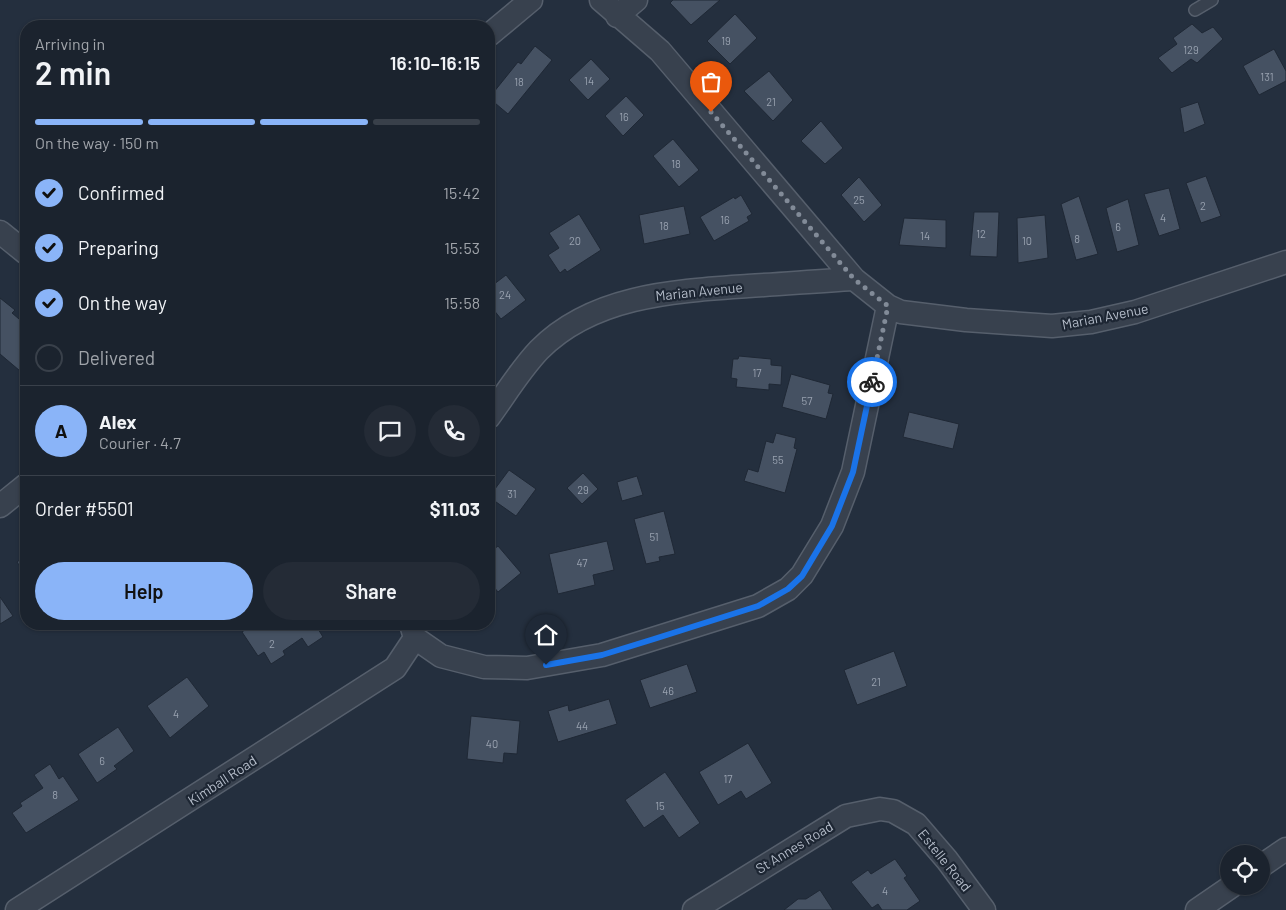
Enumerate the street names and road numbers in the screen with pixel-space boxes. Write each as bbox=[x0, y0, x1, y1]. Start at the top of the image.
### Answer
street label: Marian Avenue bbox=[654, 278, 744, 304]
street label: Marian Avenue bbox=[1060, 299, 1150, 333]
street label: Kimball Road bbox=[184, 751, 260, 809]
street label: St Annes Road bbox=[752, 817, 836, 877]
street label: Estelle Road bbox=[915, 825, 975, 895]

